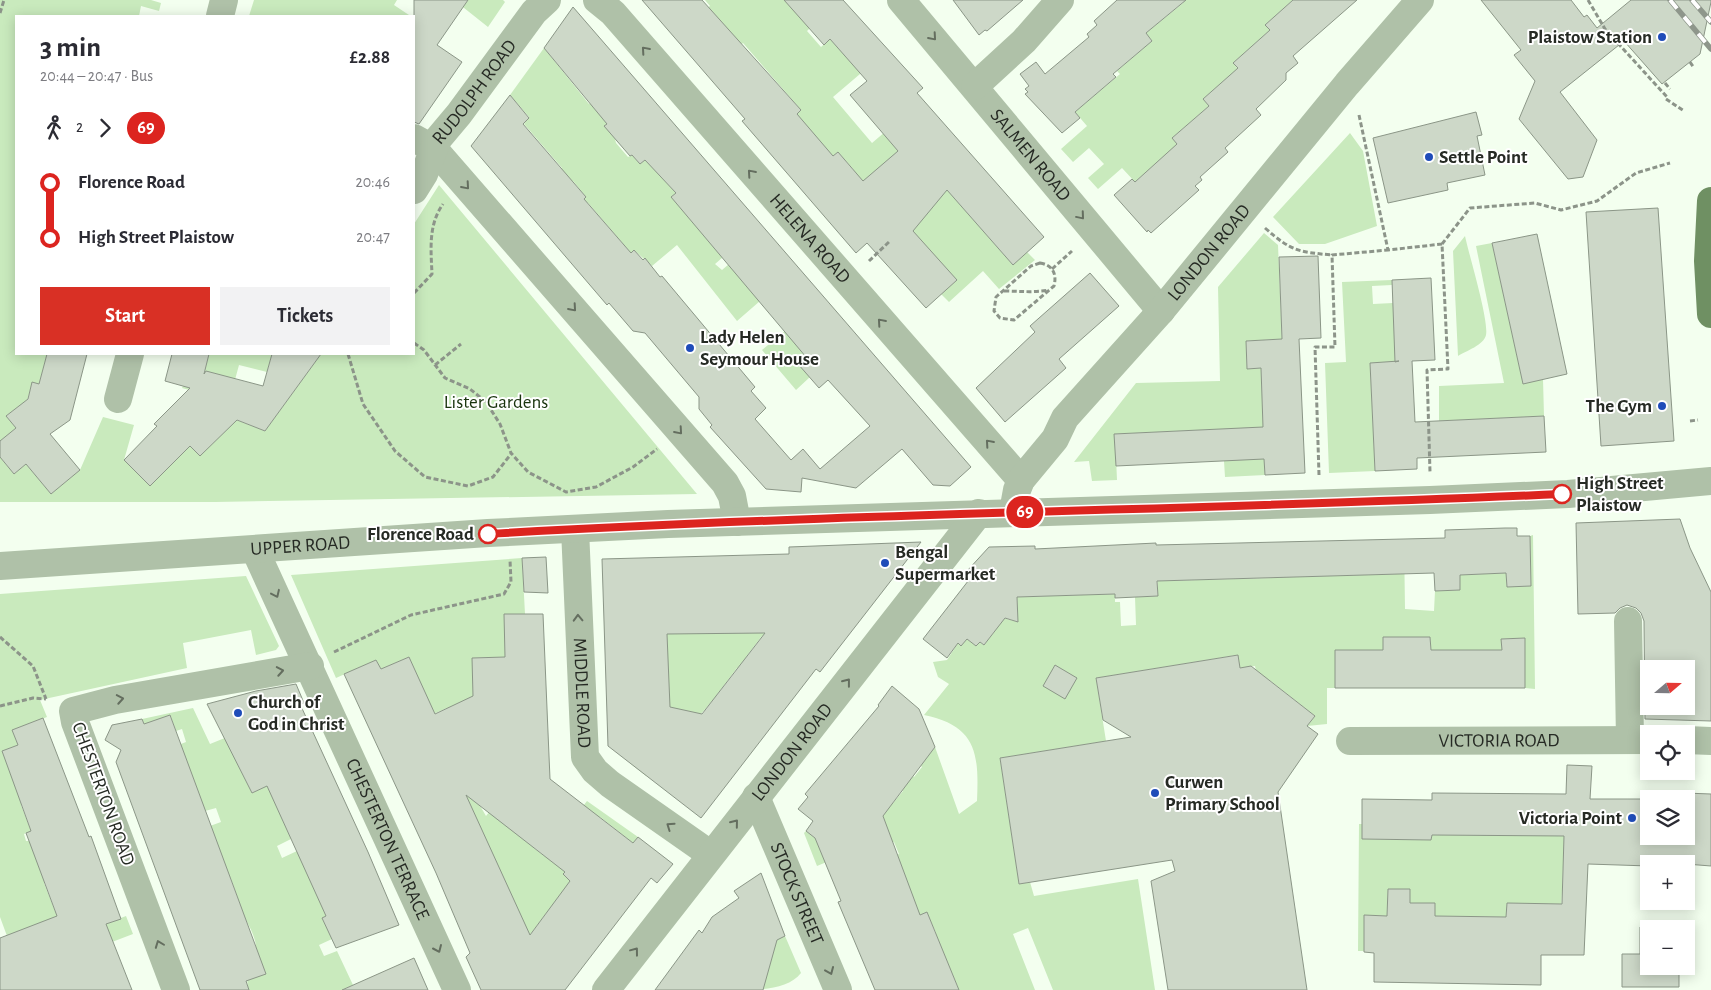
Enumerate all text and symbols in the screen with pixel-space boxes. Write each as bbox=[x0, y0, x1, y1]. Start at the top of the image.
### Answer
place label: Plaistow Station bbox=[1528, 28, 1652, 47]
one-way arrow bbox=[927, 31, 936, 40]
marker: Plaistow Station bbox=[1656, 31, 1668, 43]
text: 3 min bbox=[40, 34, 101, 62]
street label: RUDOLPH ROAD bbox=[428, 36, 520, 148]
one-way arrow bbox=[642, 46, 651, 55]
text: £2.88 bbox=[349, 48, 390, 67]
text: 20:44 – 20:47 · Bus bbox=[40, 68, 153, 84]
street label: SALMEN ROAD bbox=[987, 105, 1074, 205]
icon: walk bbox=[40, 114, 68, 142]
icon: forward bbox=[91, 114, 119, 142]
text: 2 bbox=[76, 119, 83, 135]
text: 69 bbox=[137, 119, 155, 137]
place label: Settle Point bbox=[1439, 148, 1528, 167]
marker: Settle Point bbox=[1423, 151, 1435, 163]
one-way arrow bbox=[748, 169, 757, 178]
text: Florence Road bbox=[78, 173, 185, 192]
text: 20:46 bbox=[355, 174, 390, 190]
one-way arrow bbox=[460, 180, 469, 189]
street label: HELENA ROAD bbox=[766, 190, 854, 287]
street label: LONDON ROAD bbox=[1164, 201, 1254, 304]
one-way arrow bbox=[1075, 210, 1083, 219]
text: High Street Plaistow bbox=[78, 228, 234, 247]
text: 20:47 bbox=[356, 229, 390, 245]
button: Start bbox=[40, 287, 210, 345]
button: Tickets bbox=[220, 287, 390, 345]
one-way arrow bbox=[567, 303, 576, 312]
one-way arrow bbox=[878, 318, 887, 327]
place label: Lady Helen Seymour House bbox=[700, 328, 819, 369]
marker: Lady Helen Seymour House bbox=[684, 342, 696, 354]
park label: Lister Gardens bbox=[444, 393, 548, 412]
place label: The Gym bbox=[1586, 397, 1652, 416]
marker: The Gym bbox=[1656, 400, 1668, 412]
one-way arrow bbox=[673, 425, 682, 434]
one-way arrow bbox=[985, 440, 994, 449]
place label: High Street Plaistow bbox=[1576, 474, 1664, 515]
marker: High Street Plaistow bbox=[1552, 484, 1572, 504]
line badge: 69 bbox=[1002, 496, 1048, 528]
text: 69 bbox=[1016, 503, 1034, 521]
marker: Florence Road bbox=[478, 524, 498, 544]
place label: Florence Road bbox=[367, 525, 474, 544]
street label: UPPER ROAD bbox=[250, 533, 351, 559]
place label: Bengal Supermarket bbox=[895, 543, 996, 584]
marker: Bengal Supermarket bbox=[879, 557, 891, 569]
one-way arrow bbox=[270, 589, 280, 598]
one-way arrow bbox=[573, 614, 584, 622]
street label: MIDDLE ROAD bbox=[570, 637, 594, 748]
north arrow bbox=[1640, 660, 1695, 715]
map controls bbox=[1640, 660, 1695, 975]
one-way arrow bbox=[276, 666, 285, 677]
one-way arrow bbox=[841, 678, 850, 687]
place label: Church of God in Christ bbox=[248, 693, 345, 734]
one-way arrow bbox=[116, 695, 125, 705]
street label: LONDON ROAD bbox=[748, 700, 836, 805]
marker: Church of God in Christ bbox=[232, 707, 244, 719]
street label: CHESTERTON ROAD bbox=[68, 720, 138, 868]
button: locate bbox=[1640, 725, 1695, 780]
street label: VICTORIA ROAD bbox=[1438, 731, 1560, 750]
street label: CHESTERTON TERRACE bbox=[342, 755, 433, 923]
place label: Curwen Primary School bbox=[1165, 773, 1280, 814]
marker: Curwen Primary School bbox=[1149, 787, 1161, 799]
button: layers bbox=[1640, 790, 1695, 845]
place label: Victoria Point bbox=[1519, 809, 1623, 828]
marker: Victoria Point bbox=[1626, 812, 1638, 824]
one-way arrow bbox=[730, 820, 738, 829]
one-way arrow bbox=[666, 823, 676, 832]
street label: STOCK STREET bbox=[767, 840, 827, 947]
button: + bbox=[1640, 855, 1695, 910]
button: − bbox=[1640, 920, 1695, 975]
one-way arrow bbox=[155, 941, 165, 949]
one-way arrow bbox=[432, 944, 442, 953]
one-way arrow bbox=[630, 948, 638, 957]
one-way arrow bbox=[823, 966, 834, 975]

